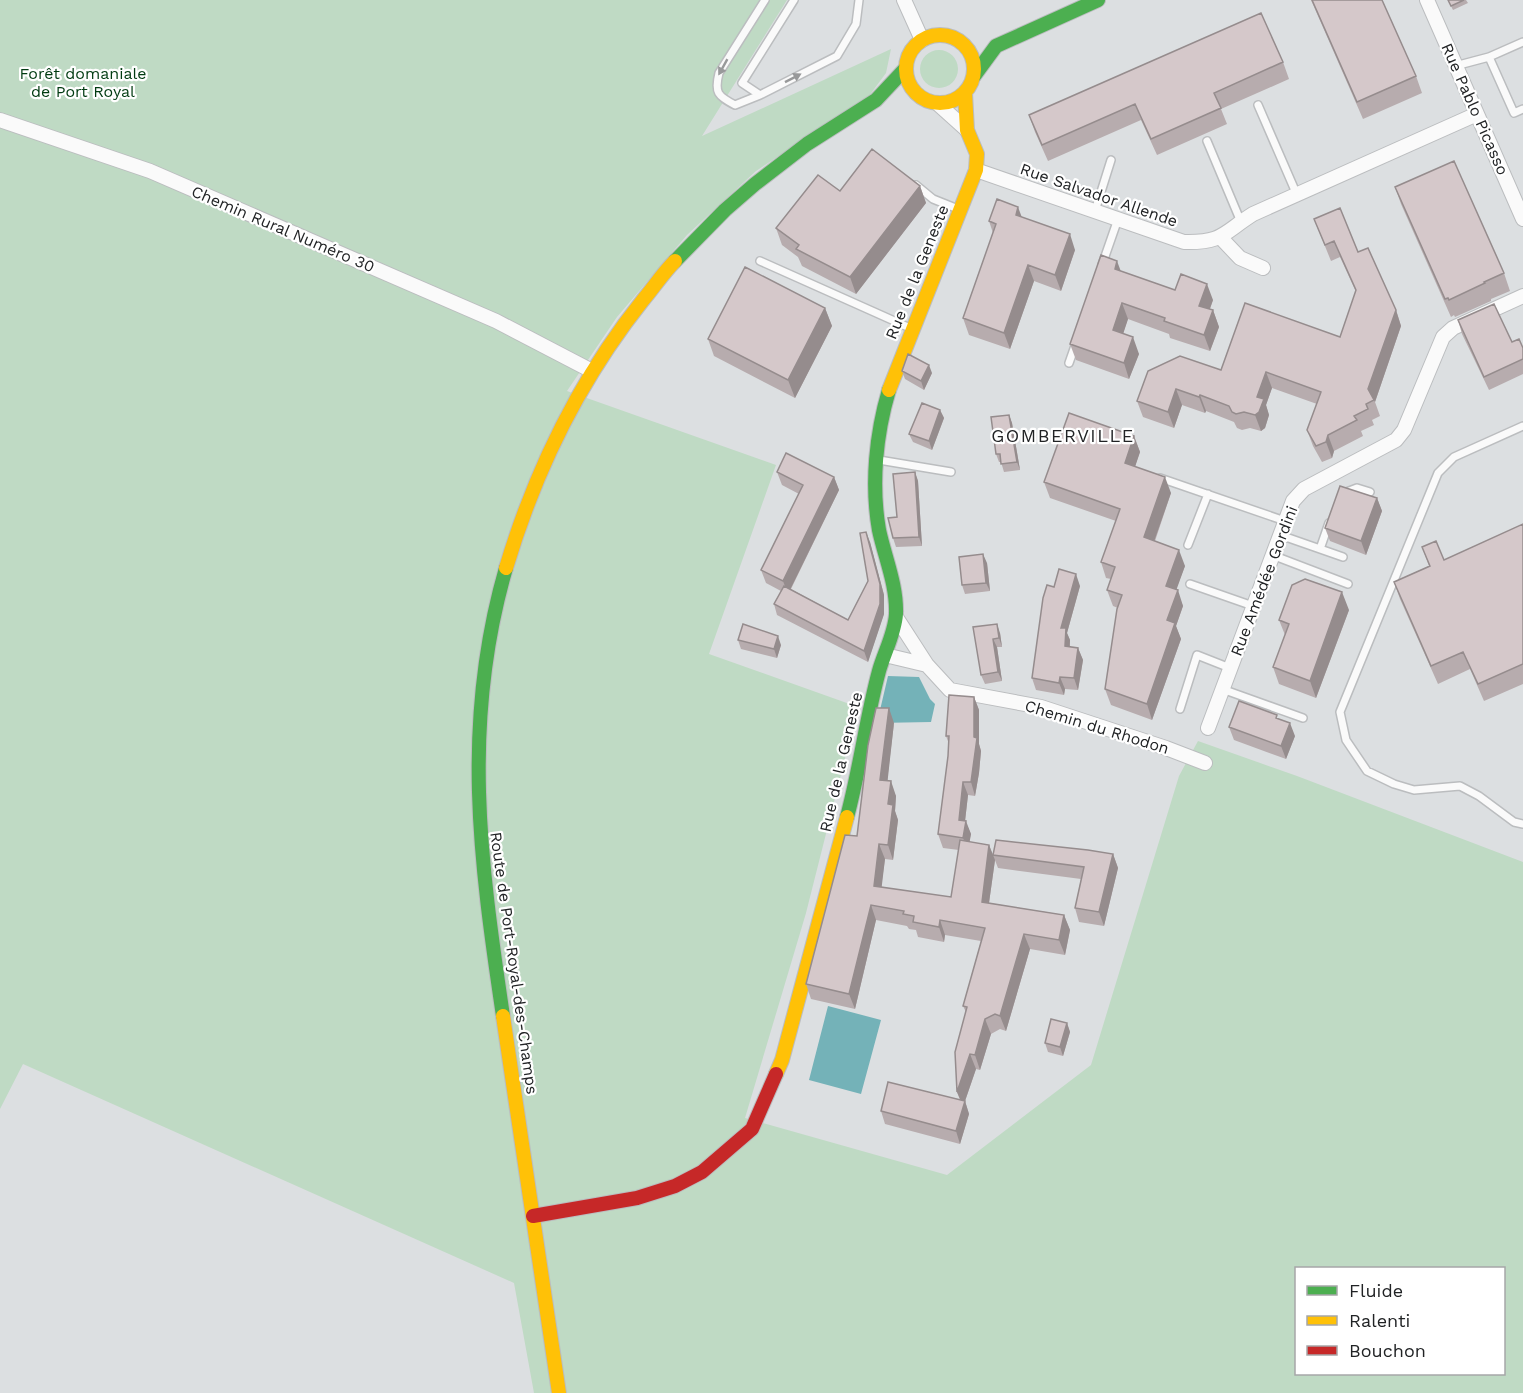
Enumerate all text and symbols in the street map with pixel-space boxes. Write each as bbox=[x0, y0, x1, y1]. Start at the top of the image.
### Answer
street label: Rue Pablo Picasso bbox=[1437, 40, 1513, 178]
one-way arrow bbox=[718, 59, 728, 76]
park label: Forêt domaniale de Port Royal bbox=[19, 64, 147, 101]
one-way arrow bbox=[784, 74, 801, 83]
street label: Rue Salvador Allende bbox=[1018, 159, 1180, 231]
street label: Chemin Rural Numéro 30 bbox=[189, 182, 377, 276]
street label: Rue de la Geneste bbox=[881, 202, 953, 342]
district label: GOMBERVILLE bbox=[991, 425, 1135, 446]
street label: Rue Amédée Gordini bbox=[1227, 503, 1301, 659]
street label: Rue de la Geneste bbox=[816, 690, 866, 834]
street label: Chemin du Rhodon bbox=[1023, 696, 1171, 758]
street label: Route de Port-Royal-des-Champs bbox=[486, 831, 542, 1095]
legend bbox=[1295, 1267, 1505, 1375]
text: Fluide bbox=[1349, 1280, 1403, 1301]
text: Ralenti bbox=[1349, 1310, 1410, 1331]
text: Bouchon bbox=[1349, 1340, 1426, 1361]

